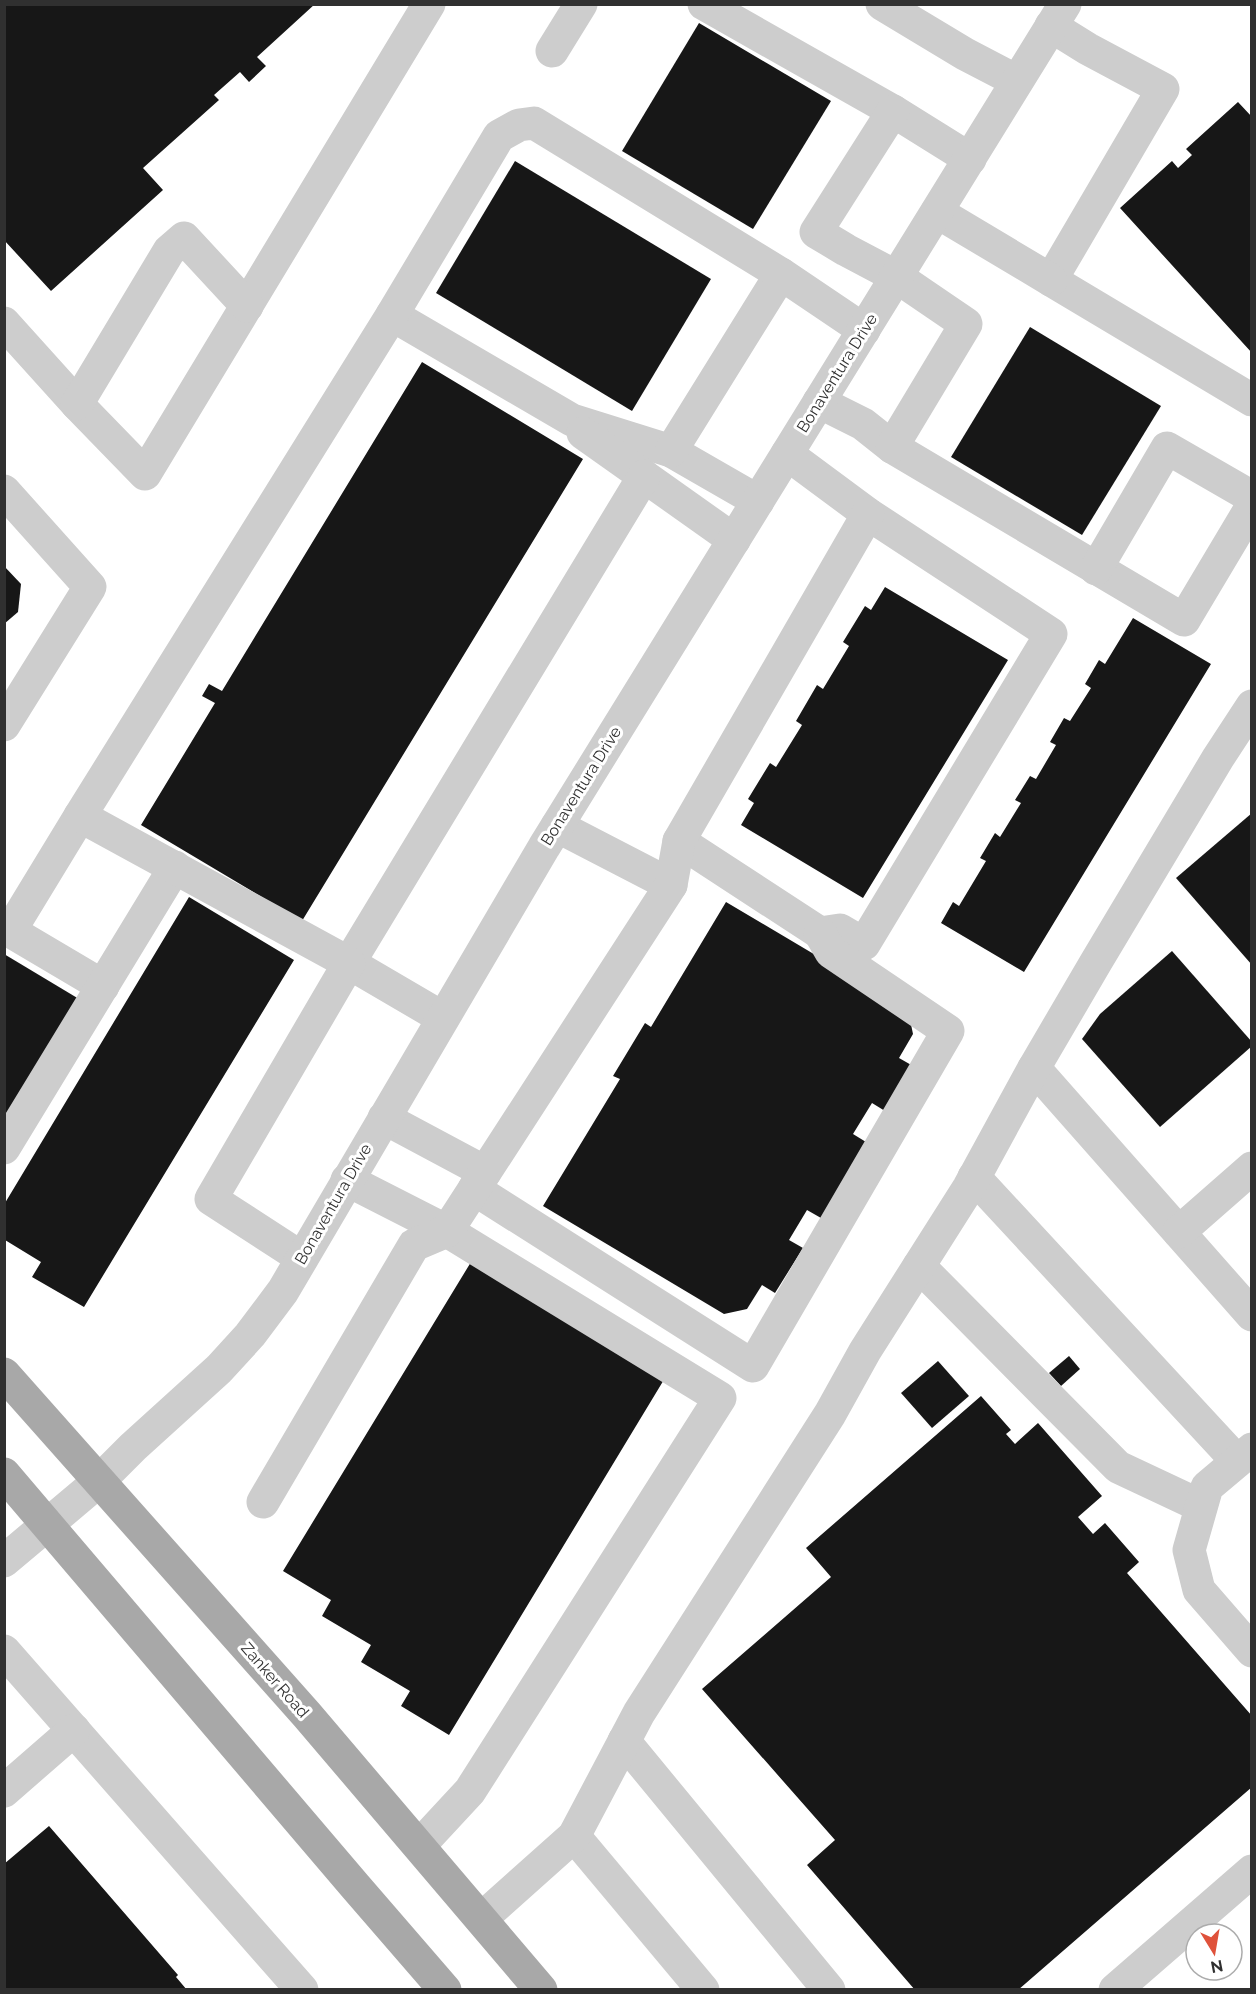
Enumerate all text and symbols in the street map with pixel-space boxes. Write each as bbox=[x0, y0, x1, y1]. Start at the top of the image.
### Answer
street label: Bonaventura Drive bbox=[793, 310, 881, 436]
street label: Bonaventura Drive bbox=[537, 723, 625, 849]
street label: Bonaventura Drive bbox=[291, 1140, 375, 1268]
street label: Zanker Road bbox=[237, 1639, 313, 1721]
north arrow bbox=[1184, 1922, 1244, 1982]
text: N bbox=[1209, 1956, 1225, 1977]

